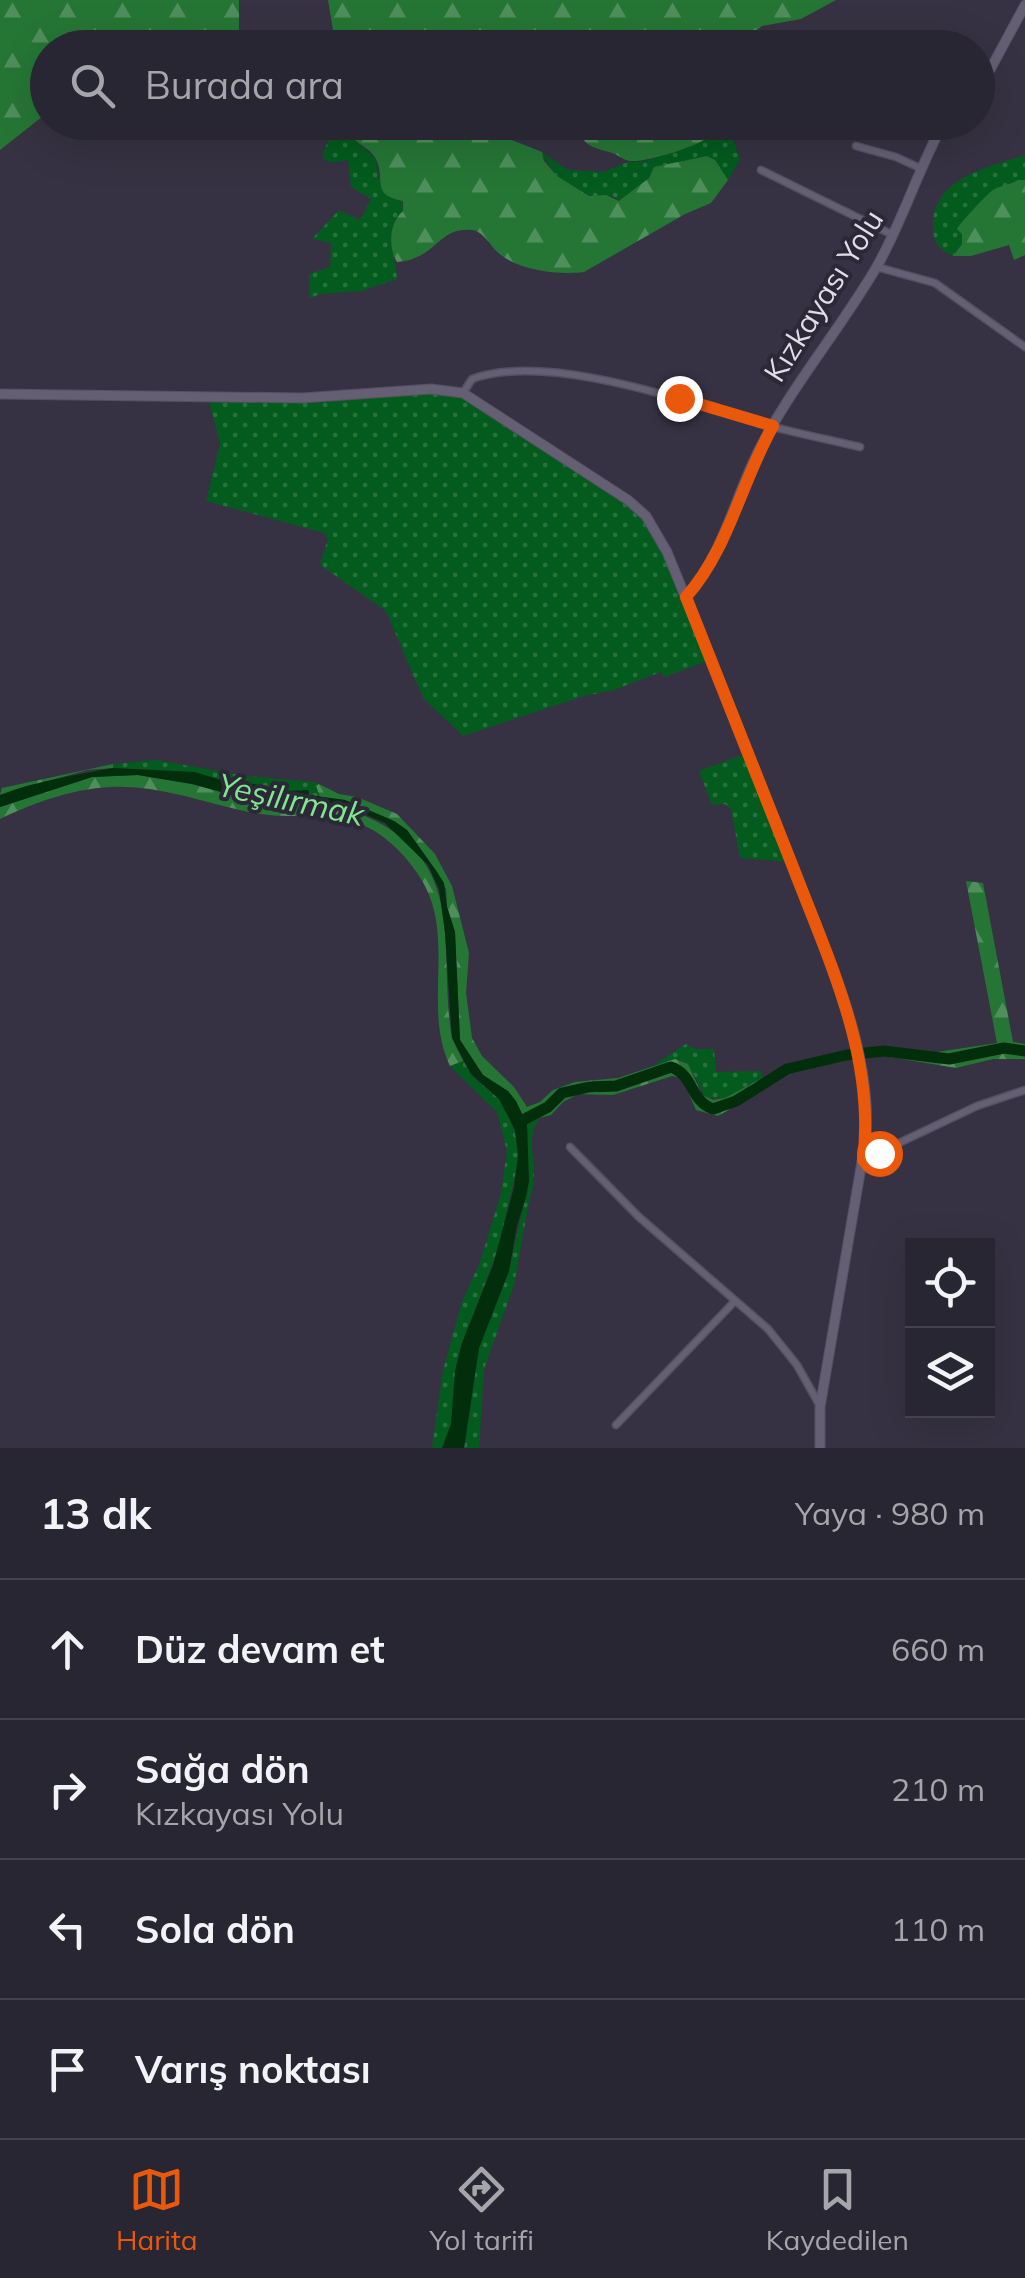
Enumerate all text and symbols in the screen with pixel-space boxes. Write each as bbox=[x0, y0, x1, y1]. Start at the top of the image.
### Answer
search box bbox=[30, 30, 995, 140]
icon: search bbox=[65, 58, 120, 113]
text: Burada ara bbox=[145, 61, 344, 109]
street label: Kızkayası Yolu bbox=[755, 202, 891, 389]
route end bbox=[657, 376, 703, 422]
water label: Yeşilırmak bbox=[214, 764, 370, 834]
route start bbox=[857, 1131, 903, 1177]
map controls bbox=[905, 1238, 995, 1418]
button: locate bbox=[905, 1238, 995, 1328]
button: layers bbox=[905, 1328, 995, 1418]
text: 13 dk bbox=[40, 1487, 151, 1540]
text: Yaya · 980 m bbox=[795, 1493, 985, 1533]
icon: ahead bbox=[40, 1622, 95, 1677]
text: Düz devam et bbox=[135, 1625, 385, 1673]
text: 660 m bbox=[891, 1629, 985, 1669]
text: Sağa dön bbox=[135, 1745, 310, 1793]
icon: right bbox=[40, 1762, 95, 1817]
text: 210 m bbox=[891, 1769, 985, 1809]
text: Kızkayası Yolu bbox=[135, 1793, 344, 1833]
icon: left bbox=[40, 1902, 95, 1957]
text: Sola dön bbox=[135, 1905, 295, 1953]
text: 110 m bbox=[891, 1909, 985, 1949]
icon: arrive bbox=[40, 2042, 95, 2097]
text: Varış noktası bbox=[135, 2045, 371, 2093]
tab: Harita bbox=[116, 2162, 198, 2257]
tab: Yol tarifi bbox=[430, 2162, 534, 2257]
tab: Kaydedilen bbox=[766, 2162, 909, 2257]

